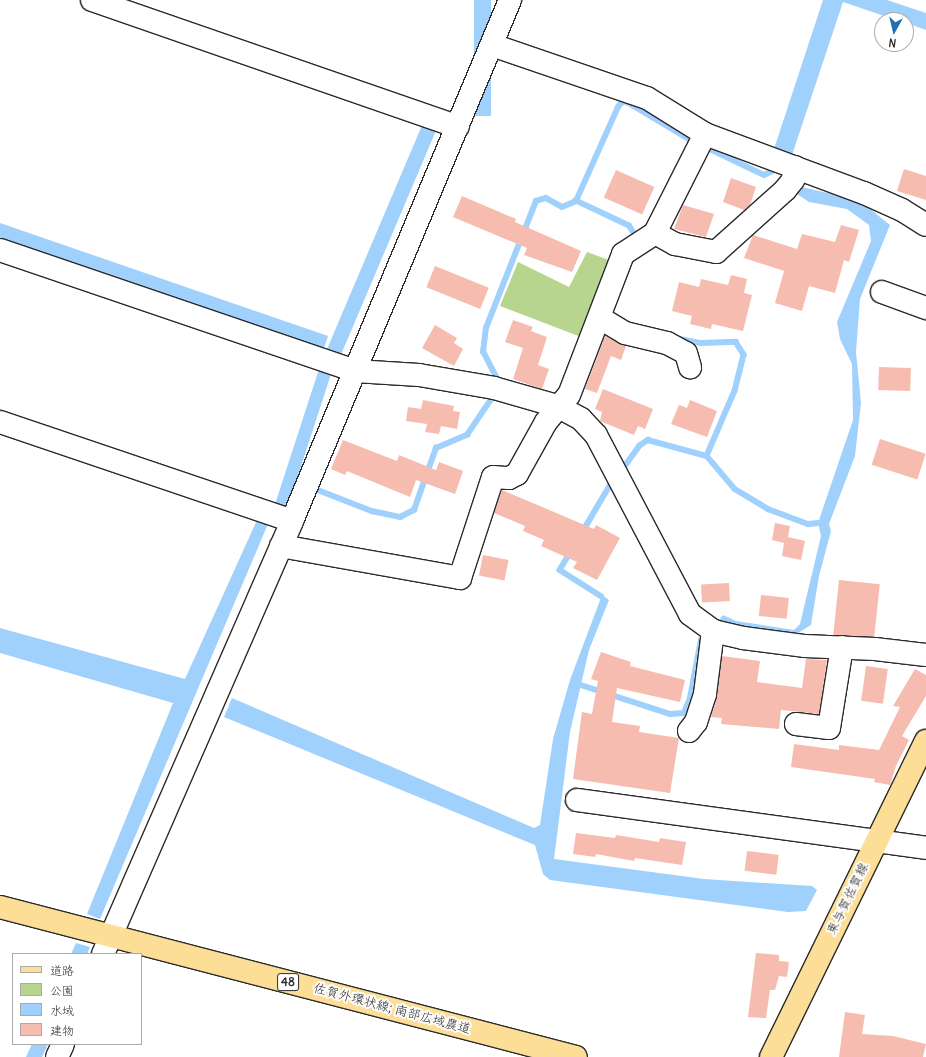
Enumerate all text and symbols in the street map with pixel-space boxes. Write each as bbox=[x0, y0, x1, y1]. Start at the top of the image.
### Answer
north arrow bbox=[874, 12, 914, 52]
text: N bbox=[888, 35, 897, 50]
street label: 東与賀佐賀線 bbox=[824, 861, 872, 937]
legend bbox=[12, 953, 142, 1045]
text: 道路 bbox=[50, 963, 74, 978]
road number: 48 bbox=[277, 972, 299, 992]
street label: 佐賀外環状線; 南部広域農道 bbox=[312, 980, 472, 1038]
text: 公園 bbox=[50, 983, 74, 998]
text: 水域 bbox=[50, 1003, 74, 1018]
text: 建物 bbox=[50, 1023, 74, 1038]

